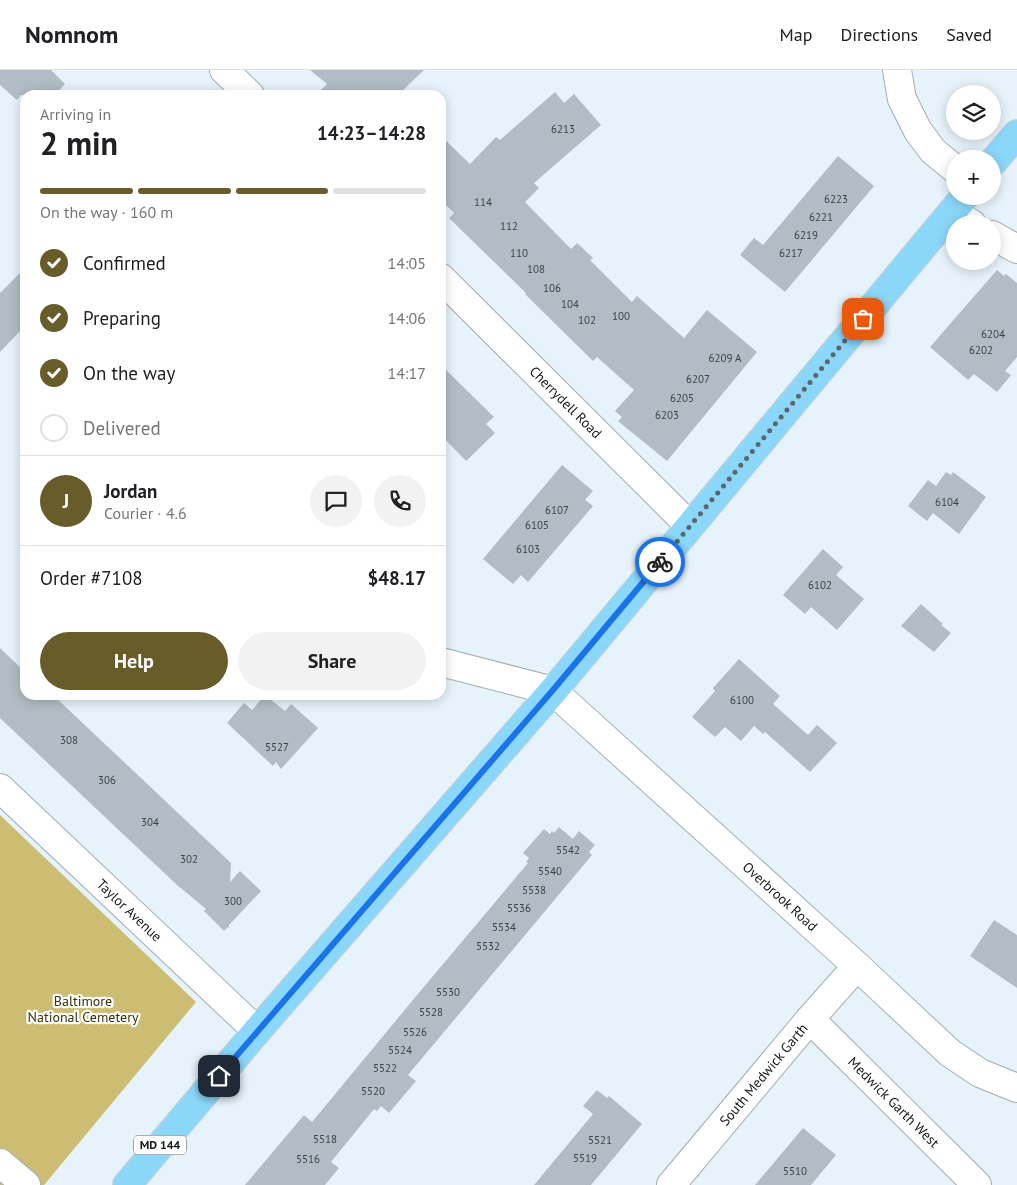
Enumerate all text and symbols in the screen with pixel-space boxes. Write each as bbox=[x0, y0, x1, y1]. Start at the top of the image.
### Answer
text: Nomnom bbox=[25, 19, 118, 50]
text: Map bbox=[780, 23, 812, 46]
text: Directions bbox=[840, 23, 918, 46]
text: Saved bbox=[946, 23, 992, 46]
map controls bbox=[946, 85, 1001, 270]
button: layers bbox=[946, 85, 1001, 140]
text: Arriving in bbox=[40, 104, 111, 124]
text: 14:23–14:28 bbox=[317, 121, 426, 145]
text: 2 min bbox=[40, 122, 118, 164]
house number: 6213 bbox=[551, 122, 575, 136]
button: + bbox=[946, 150, 1001, 205]
house number: 6223 bbox=[824, 192, 848, 206]
house number: 114 bbox=[474, 195, 492, 209]
text: On the way · 160 m bbox=[40, 202, 173, 222]
house number: 6221 bbox=[809, 210, 833, 224]
button: − bbox=[946, 215, 1001, 270]
house number: 112 bbox=[500, 219, 518, 233]
house number: 6219 bbox=[794, 228, 818, 242]
house number: 110 bbox=[510, 246, 528, 260]
house number: 6217 bbox=[779, 246, 803, 260]
icon: check bbox=[40, 249, 68, 277]
text: Confirmed bbox=[83, 251, 166, 275]
text: 14:05 bbox=[388, 253, 426, 273]
house number: 108 bbox=[527, 262, 545, 276]
house number: 106 bbox=[543, 281, 561, 295]
house number: 104 bbox=[561, 297, 579, 311]
pin bbox=[842, 298, 884, 340]
icon: check bbox=[40, 304, 68, 332]
icon: bag bbox=[849, 305, 877, 333]
text: Preparing bbox=[83, 306, 161, 330]
text: 14:06 bbox=[388, 308, 426, 328]
house number: 100 bbox=[612, 309, 630, 323]
house number: 102 bbox=[578, 313, 596, 327]
house number: 6204 bbox=[981, 327, 1005, 341]
house number: 6202 bbox=[969, 343, 993, 357]
house number: 6209 A bbox=[709, 351, 742, 365]
icon: check bbox=[40, 359, 68, 387]
text: On the way bbox=[83, 361, 175, 385]
street label: Cherrydell Road bbox=[526, 362, 606, 442]
text: 14:17 bbox=[388, 363, 426, 383]
house number: 6207 bbox=[686, 372, 710, 386]
house number: 6205 bbox=[670, 391, 694, 405]
house number: 6203 bbox=[655, 408, 679, 422]
text: Delivered bbox=[83, 416, 161, 440]
button: chat bbox=[310, 475, 362, 527]
button: phone bbox=[374, 475, 426, 527]
text: Jordan bbox=[104, 479, 157, 503]
text: J bbox=[63, 489, 69, 513]
house number: 6104 bbox=[935, 495, 959, 509]
text: Courier · 4.6 bbox=[104, 503, 187, 523]
house number: 6107 bbox=[545, 503, 569, 517]
house number: 6105 bbox=[525, 518, 549, 532]
courier bbox=[635, 537, 685, 587]
house number: 6103 bbox=[516, 542, 540, 556]
icon: bike bbox=[646, 548, 674, 576]
text: Order #7108 bbox=[40, 566, 143, 590]
text: $48.17 bbox=[367, 566, 426, 590]
house number: 6102 bbox=[808, 578, 832, 592]
button: Help bbox=[40, 632, 228, 690]
button: Share bbox=[238, 632, 426, 690]
house number: 6100 bbox=[730, 693, 754, 707]
house number: 308 bbox=[60, 733, 78, 747]
house number: 5527 bbox=[265, 740, 289, 754]
house number: 306 bbox=[98, 773, 116, 787]
house number: 304 bbox=[141, 815, 159, 829]
house number: 5542 bbox=[556, 843, 580, 857]
house number: 302 bbox=[180, 852, 198, 866]
street label: Overbrook Road bbox=[739, 858, 821, 935]
house number: 5540 bbox=[538, 864, 562, 878]
street label: Taylor Avenue bbox=[93, 875, 166, 945]
house number: 5538 bbox=[522, 883, 546, 897]
house number: 300 bbox=[224, 894, 242, 908]
house number: 5536 bbox=[507, 901, 531, 915]
house number: 5534 bbox=[492, 920, 516, 934]
house number: 5532 bbox=[476, 939, 500, 953]
house number: 5530 bbox=[436, 985, 460, 999]
park label: Baltimore National Cemetery bbox=[28, 992, 139, 1026]
house number: 5528 bbox=[419, 1005, 443, 1019]
street label: South Medwick Garth bbox=[715, 1020, 811, 1129]
house number: 5526 bbox=[403, 1025, 427, 1039]
house number: 5524 bbox=[388, 1043, 412, 1057]
street label: Medwick Garth West bbox=[844, 1053, 943, 1152]
pin bbox=[198, 1055, 240, 1097]
house number: 5522 bbox=[373, 1061, 397, 1075]
icon: home bbox=[205, 1062, 233, 1090]
house number: 5520 bbox=[361, 1084, 385, 1098]
house number: 5518 bbox=[313, 1132, 337, 1146]
house number: 5521 bbox=[588, 1133, 612, 1147]
road number: MD 144 bbox=[134, 1136, 186, 1154]
house number: 5519 bbox=[573, 1151, 597, 1165]
house number: 5516 bbox=[296, 1152, 320, 1166]
house number: 5510 bbox=[783, 1164, 807, 1178]

